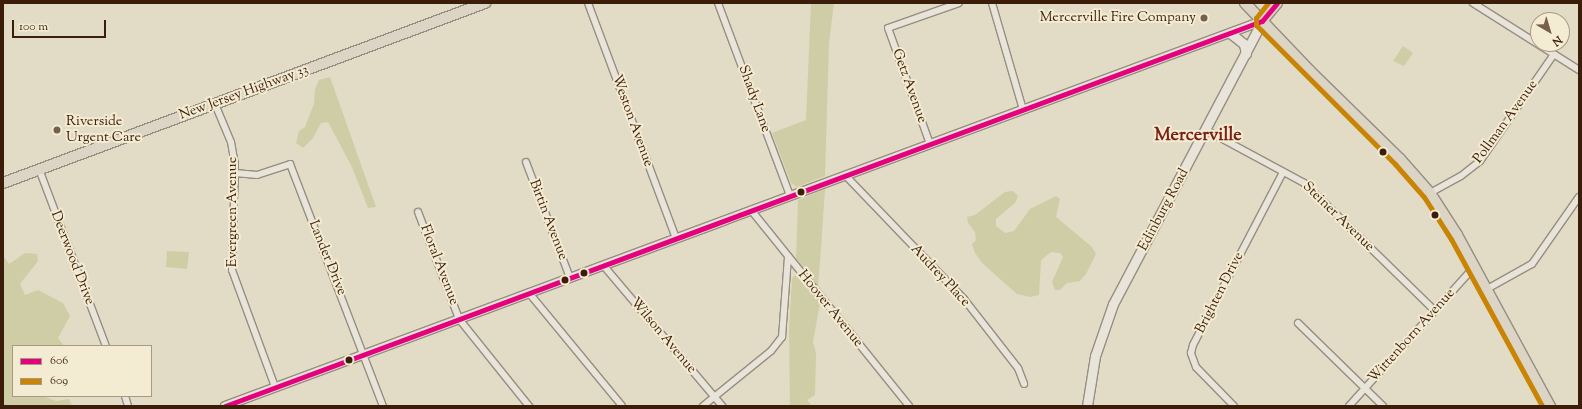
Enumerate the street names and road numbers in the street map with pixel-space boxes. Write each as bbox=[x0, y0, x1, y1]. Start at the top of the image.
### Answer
street label: Getz Avenue bbox=[888, 47, 930, 125]
street label: New Jersey Highway 33 bbox=[177, 62, 311, 124]
street label: Shady Lane bbox=[734, 63, 774, 135]
street label: Weston Avenue bbox=[608, 73, 656, 169]
street label: Pollman Avenue bbox=[1470, 77, 1542, 167]
street label: Evergreen Avenue bbox=[225, 157, 241, 267]
street label: Edinburg Road bbox=[1135, 166, 1193, 254]
street label: Birtin Avenue bbox=[525, 177, 571, 263]
street label: Steiner Avenue bbox=[1299, 179, 1377, 255]
street label: Deerwood Drive bbox=[46, 209, 98, 307]
street label: Lander Drive bbox=[304, 218, 350, 298]
street label: Floral Avenue bbox=[416, 223, 462, 307]
street label: Audrey Place bbox=[907, 241, 973, 311]
street label: Brighten Drive bbox=[1192, 249, 1248, 337]
street label: Hoover Avenue bbox=[794, 267, 866, 351]
street label: Wittenborn Avenue bbox=[1365, 285, 1459, 387]
street label: Wilson Avenue bbox=[626, 295, 700, 377]

